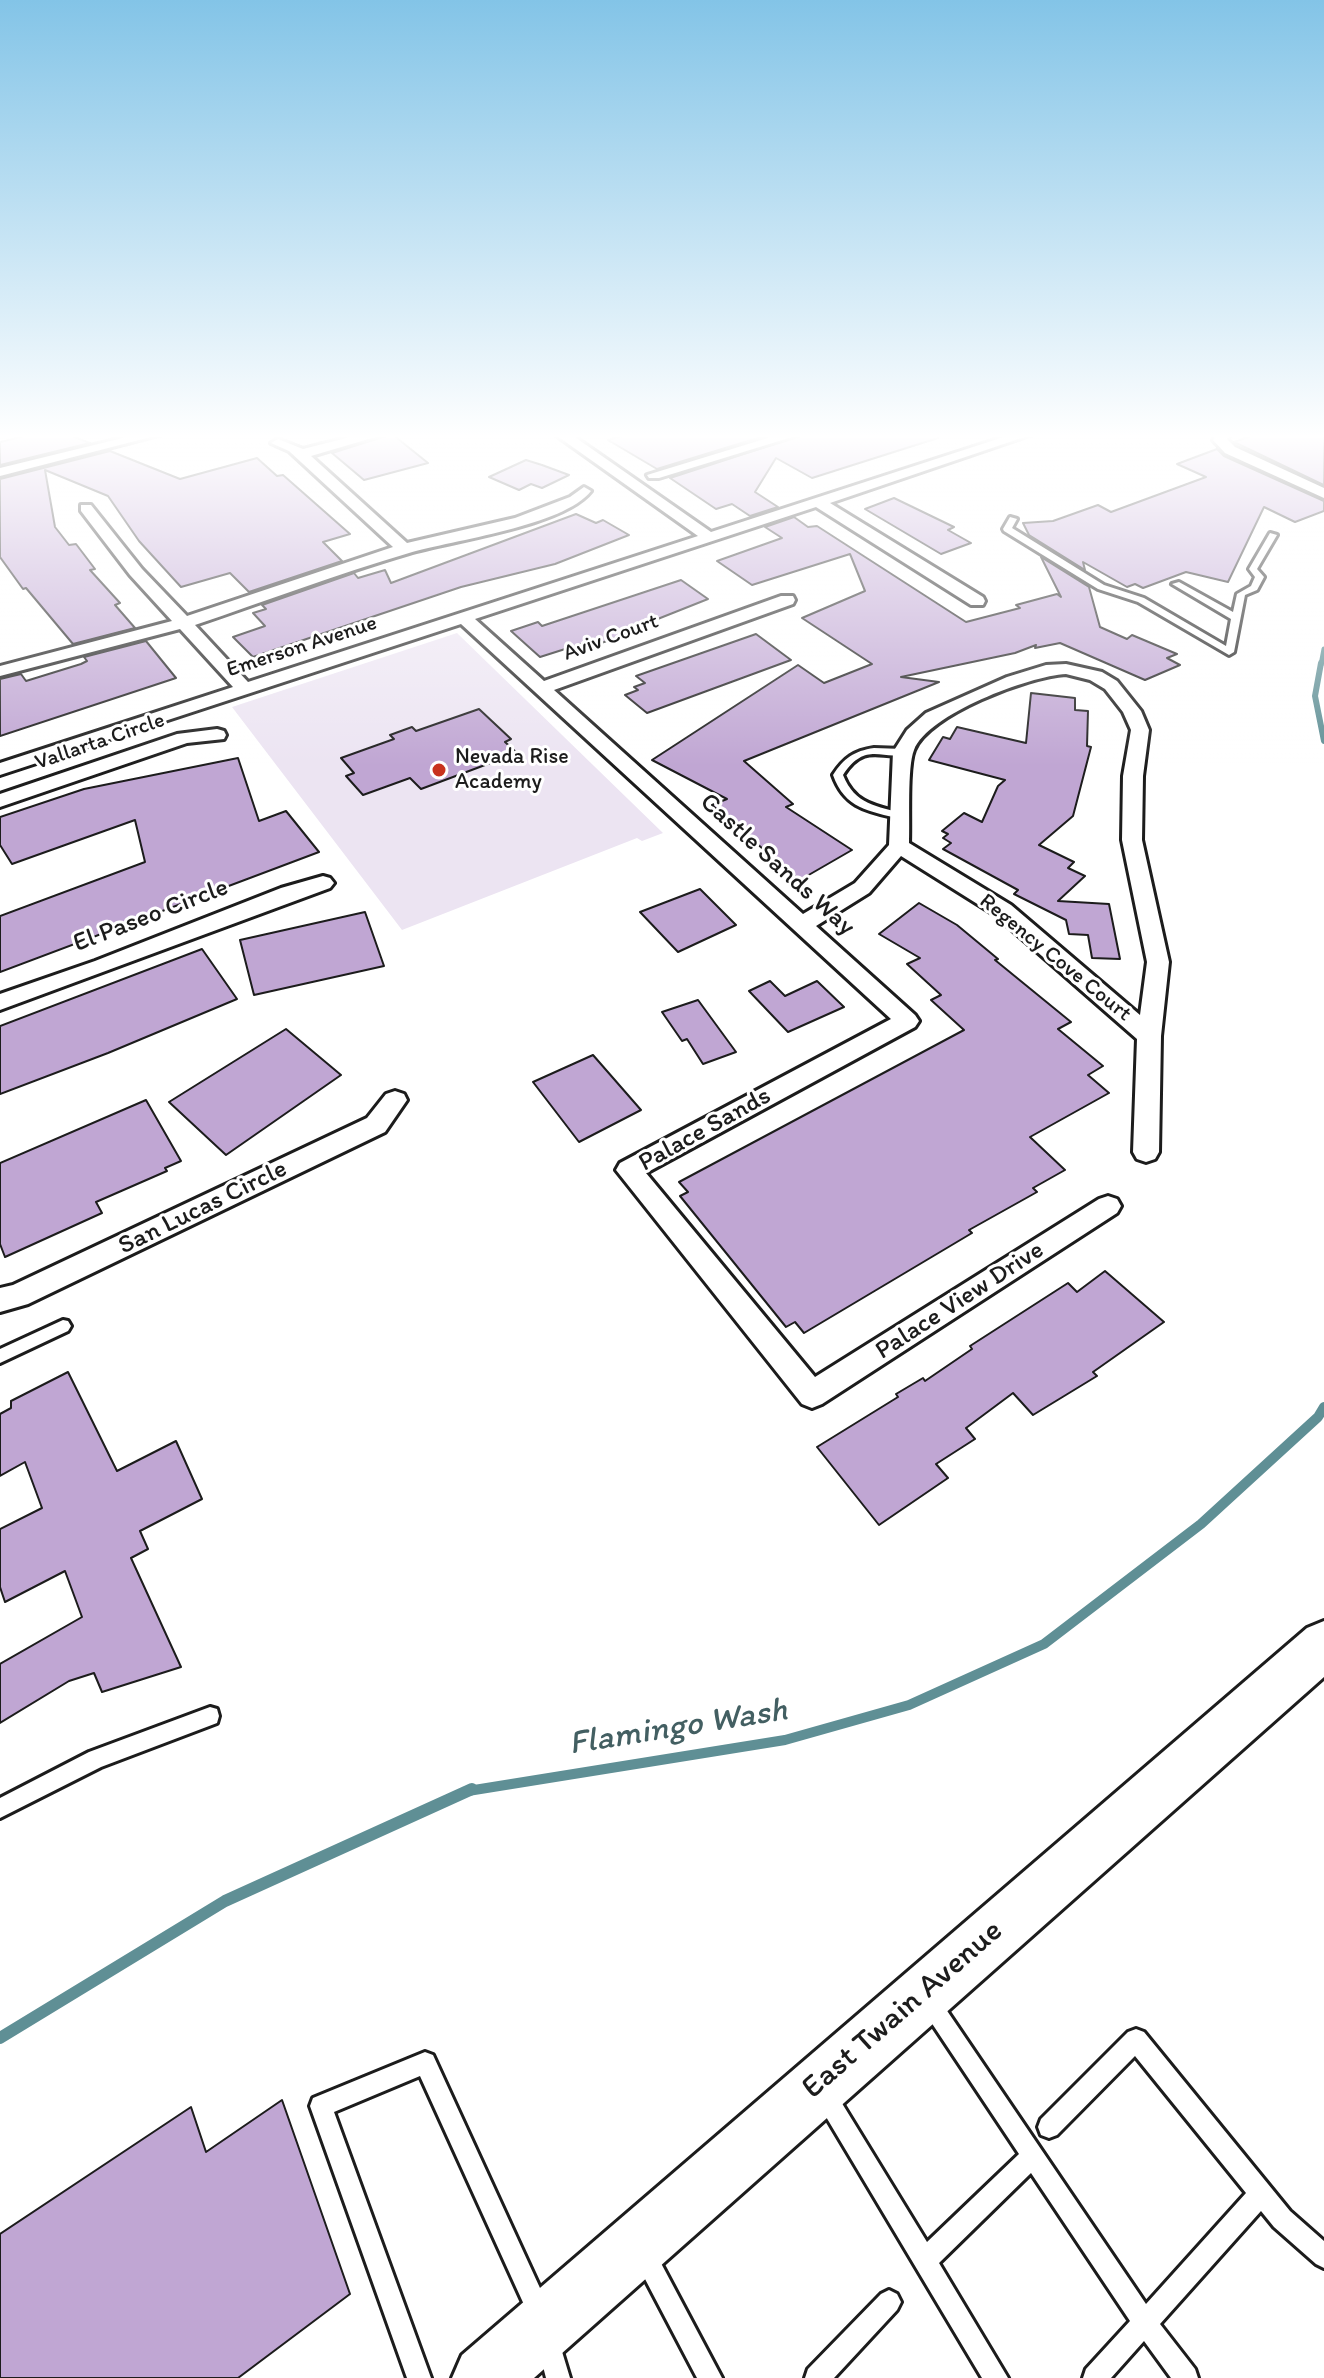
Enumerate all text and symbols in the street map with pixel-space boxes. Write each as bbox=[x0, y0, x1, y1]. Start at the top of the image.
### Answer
street label: Aviv Court bbox=[560, 609, 662, 667]
street label: Emerson Avenue bbox=[223, 610, 381, 684]
street label: Vallarta Circle bbox=[32, 707, 168, 777]
place label: Nevada Rise Academy bbox=[455, 744, 569, 796]
marker: Nevada Rise Academy bbox=[430, 761, 448, 779]
street label: Castle Sands Way bbox=[693, 787, 861, 943]
street label: El Paseo Circle bbox=[69, 872, 233, 960]
street label: Regency Cove Court bbox=[974, 889, 1136, 1027]
street label: Palace Sands bbox=[633, 1081, 777, 1179]
street label: San Lucas Circle bbox=[114, 1154, 292, 1262]
street label: Palace View Drive bbox=[870, 1235, 1050, 1367]
water label: Flamingo Wash bbox=[566, 1691, 790, 1765]
street label: East Twain Avenue bbox=[795, 1912, 1011, 2108]

